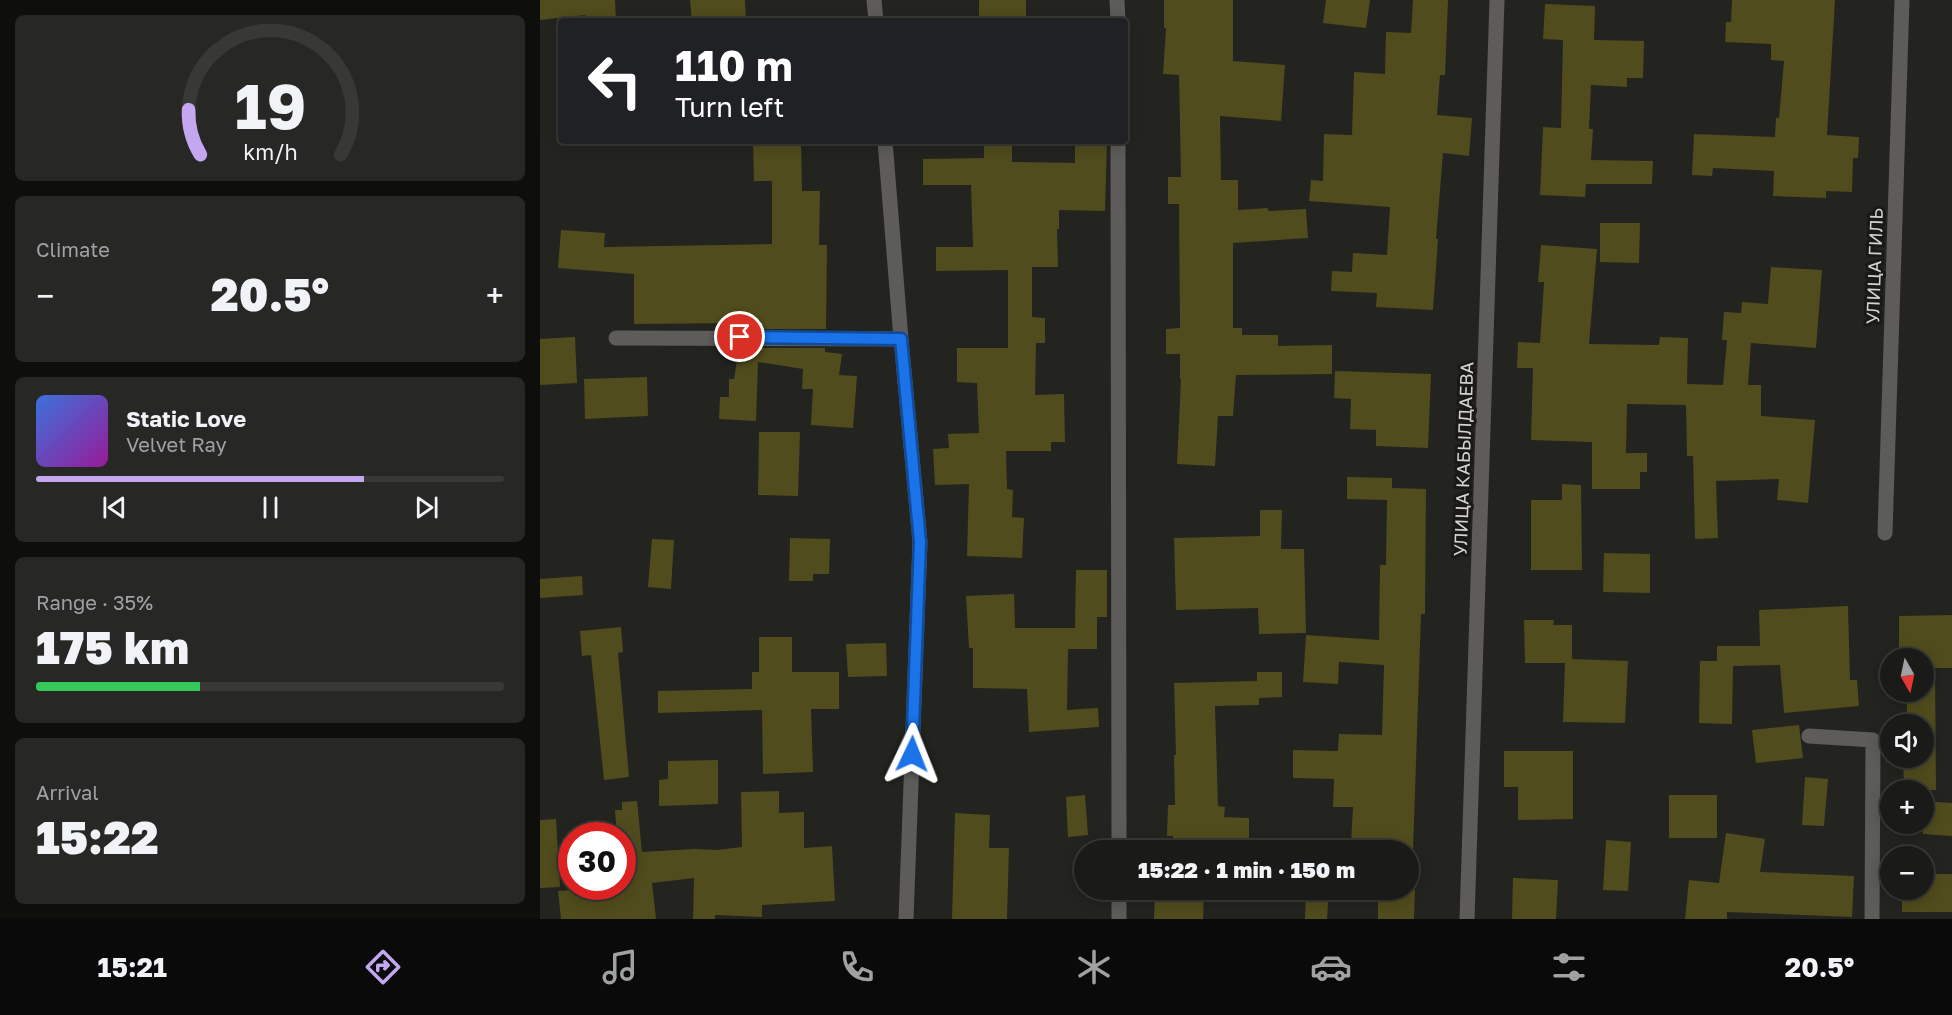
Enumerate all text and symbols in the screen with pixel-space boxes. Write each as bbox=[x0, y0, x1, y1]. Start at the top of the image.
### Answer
text: 110 m bbox=[675, 40, 793, 90]
icon: left bbox=[576, 42, 654, 120]
text: 19 bbox=[234, 68, 306, 143]
text: Turn left bbox=[675, 91, 784, 123]
text: km/h bbox=[243, 139, 297, 165]
street label: УЛИЦА ГИЛЬ bbox=[1861, 207, 1887, 325]
text: Climate bbox=[36, 237, 110, 261]
text: 20.5° bbox=[211, 267, 329, 321]
text: − bbox=[36, 276, 54, 315]
text: + bbox=[486, 276, 504, 315]
pin bbox=[714, 311, 765, 362]
icon: arrive bbox=[723, 320, 756, 353]
street label: УЛИЦА КАБЫЛДАЕВА bbox=[1449, 361, 1477, 557]
text: Static Love bbox=[126, 405, 246, 432]
text: Velvet Ray bbox=[126, 432, 227, 456]
icon: previous bbox=[98, 491, 131, 524]
icon: pause bbox=[254, 491, 287, 524]
icon: next bbox=[410, 491, 443, 524]
text: Range · 35% bbox=[36, 590, 153, 614]
text: 175 km bbox=[36, 620, 189, 674]
north arrow bbox=[1880, 648, 1934, 702]
map controls bbox=[1880, 648, 1934, 900]
button: sound bbox=[1880, 714, 1934, 768]
position arrow bbox=[880, 722, 944, 786]
text: Arrival bbox=[36, 780, 99, 804]
button: + bbox=[1880, 780, 1934, 834]
text: 15:22 bbox=[36, 810, 159, 864]
speed limit sign: 30 bbox=[558, 822, 636, 900]
button: − bbox=[1880, 846, 1934, 900]
text: 15:22 · 1 min · 150 m bbox=[1138, 856, 1355, 883]
icon: directions bbox=[362, 946, 404, 988]
icon: music bbox=[599, 946, 641, 988]
icon: phone bbox=[836, 946, 878, 988]
icon: climate bbox=[1073, 946, 1115, 988]
icon: car bbox=[1310, 946, 1352, 988]
icon: filters bbox=[1548, 946, 1590, 988]
text: 15:21 bbox=[98, 951, 167, 983]
text: 20.5° bbox=[1785, 951, 1854, 983]

